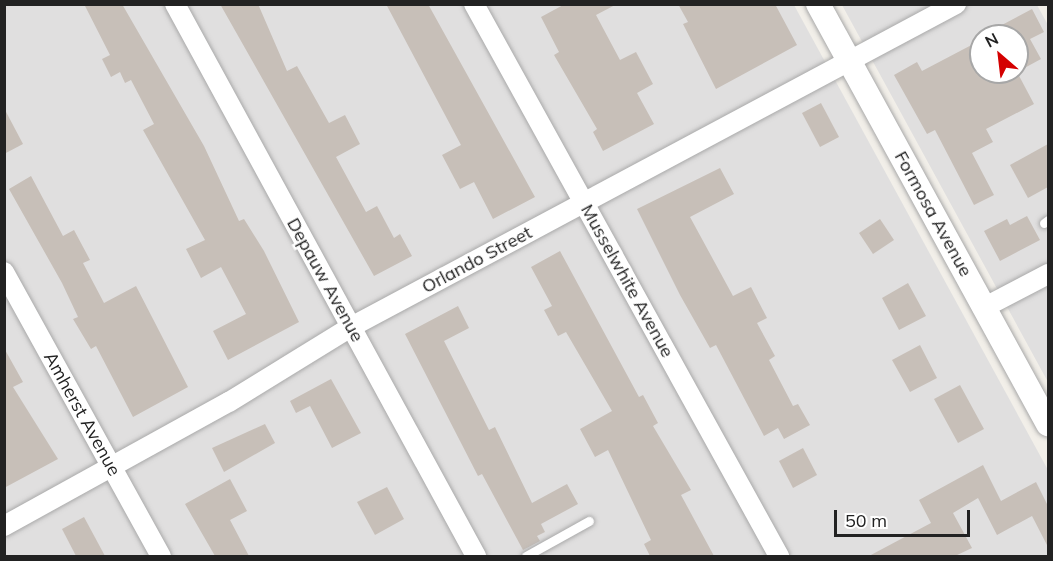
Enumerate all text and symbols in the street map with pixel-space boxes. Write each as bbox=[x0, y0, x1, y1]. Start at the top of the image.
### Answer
north arrow bbox=[969, 24, 1029, 84]
text: N bbox=[981, 28, 1002, 52]
street label: Formosa Avenue bbox=[890, 148, 976, 280]
street label: Musselwhite Avenue bbox=[576, 201, 678, 361]
street label: Depauw Avenue bbox=[282, 214, 368, 346]
street label: Orlando Street bbox=[418, 222, 536, 298]
street label: Amherst Avenue bbox=[39, 348, 125, 480]
scale bar bbox=[837, 498, 974, 536]
text: 50 m bbox=[845, 509, 887, 532]

